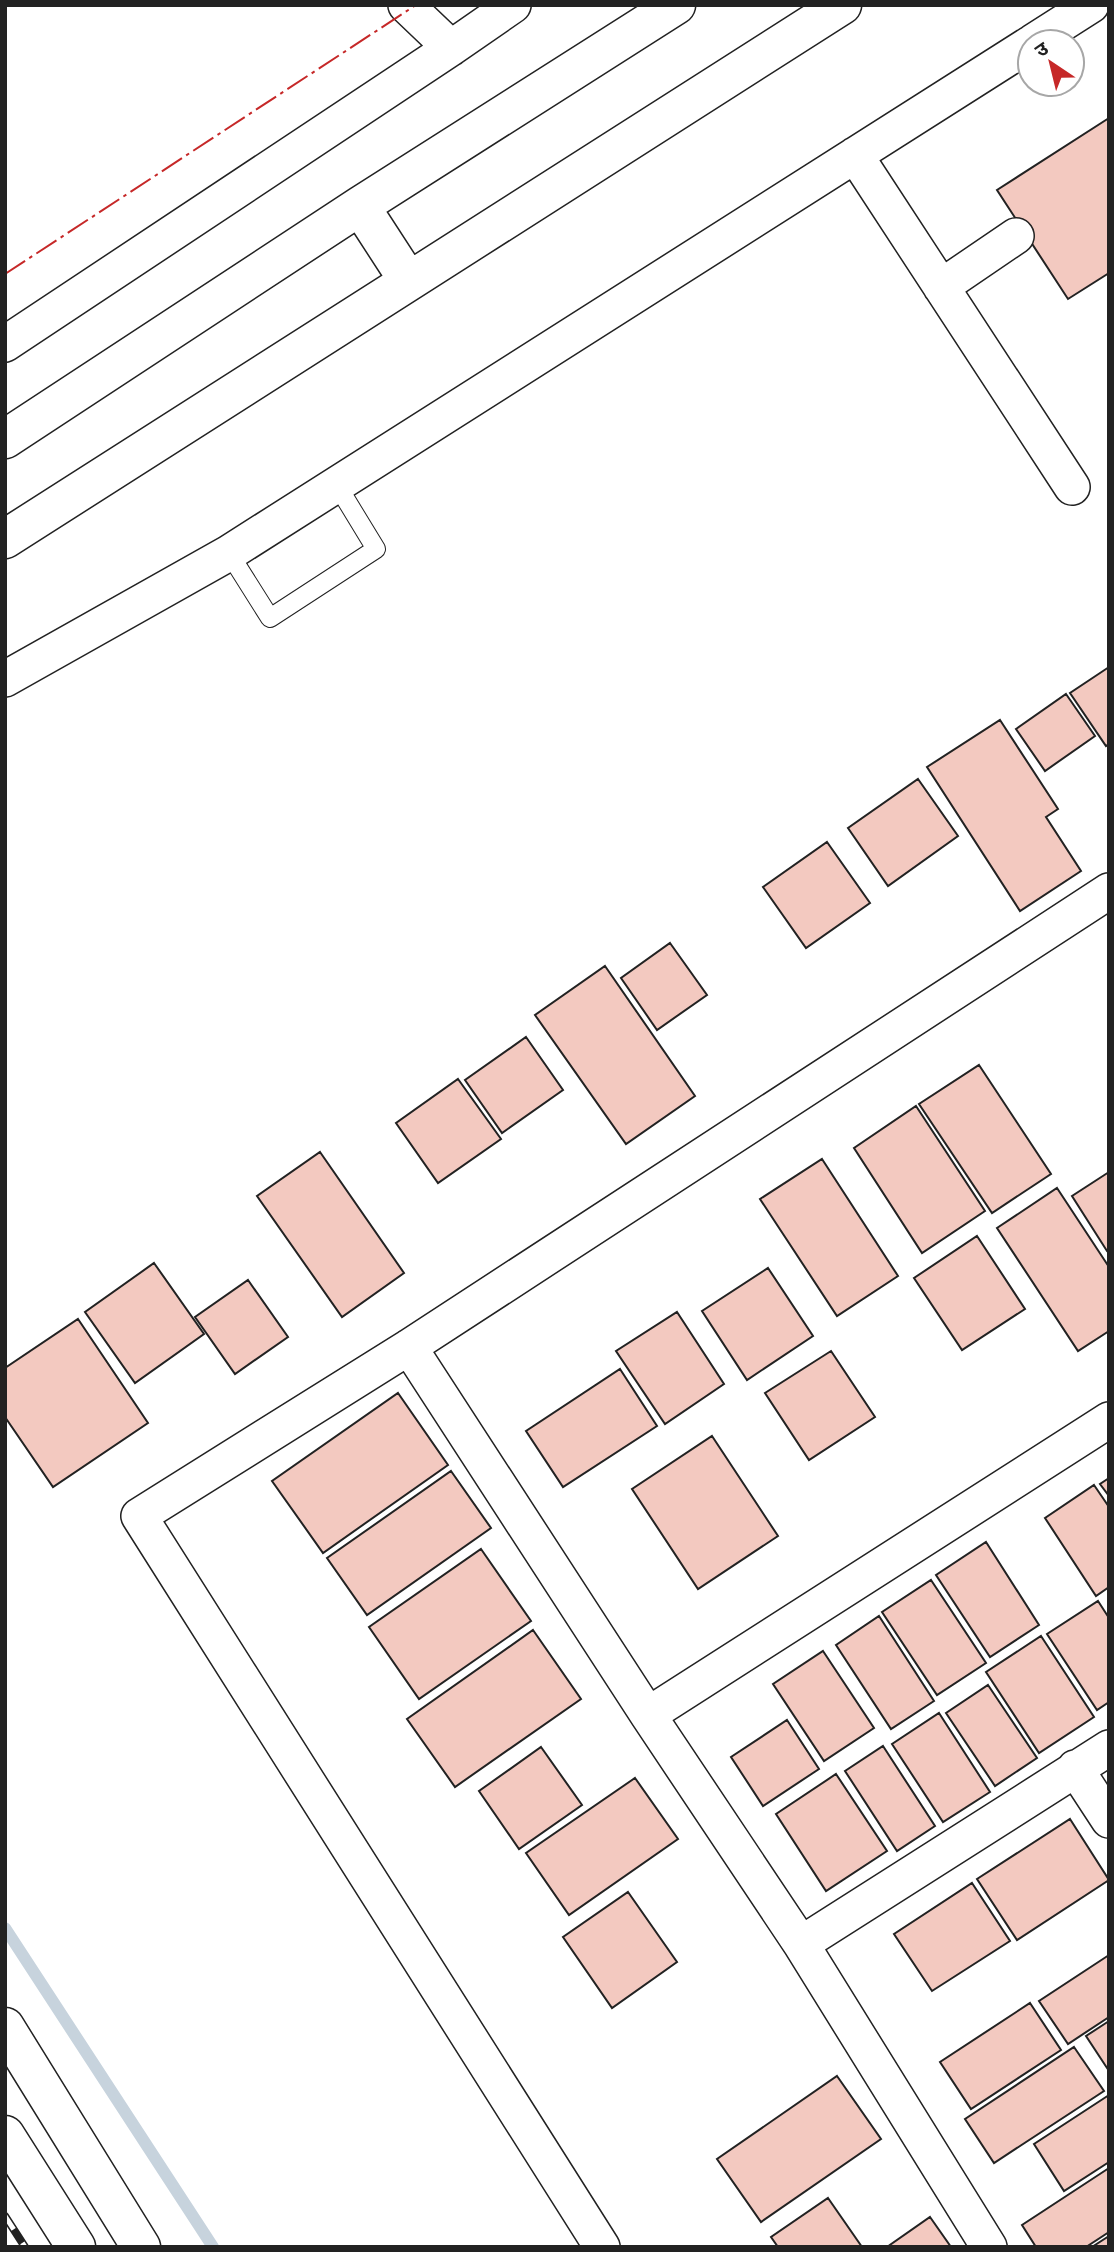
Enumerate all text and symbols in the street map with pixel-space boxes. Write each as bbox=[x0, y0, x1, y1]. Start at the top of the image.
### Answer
north arrow bbox=[1016, 28, 1086, 98]
text: उ bbox=[1028, 33, 1055, 64]

